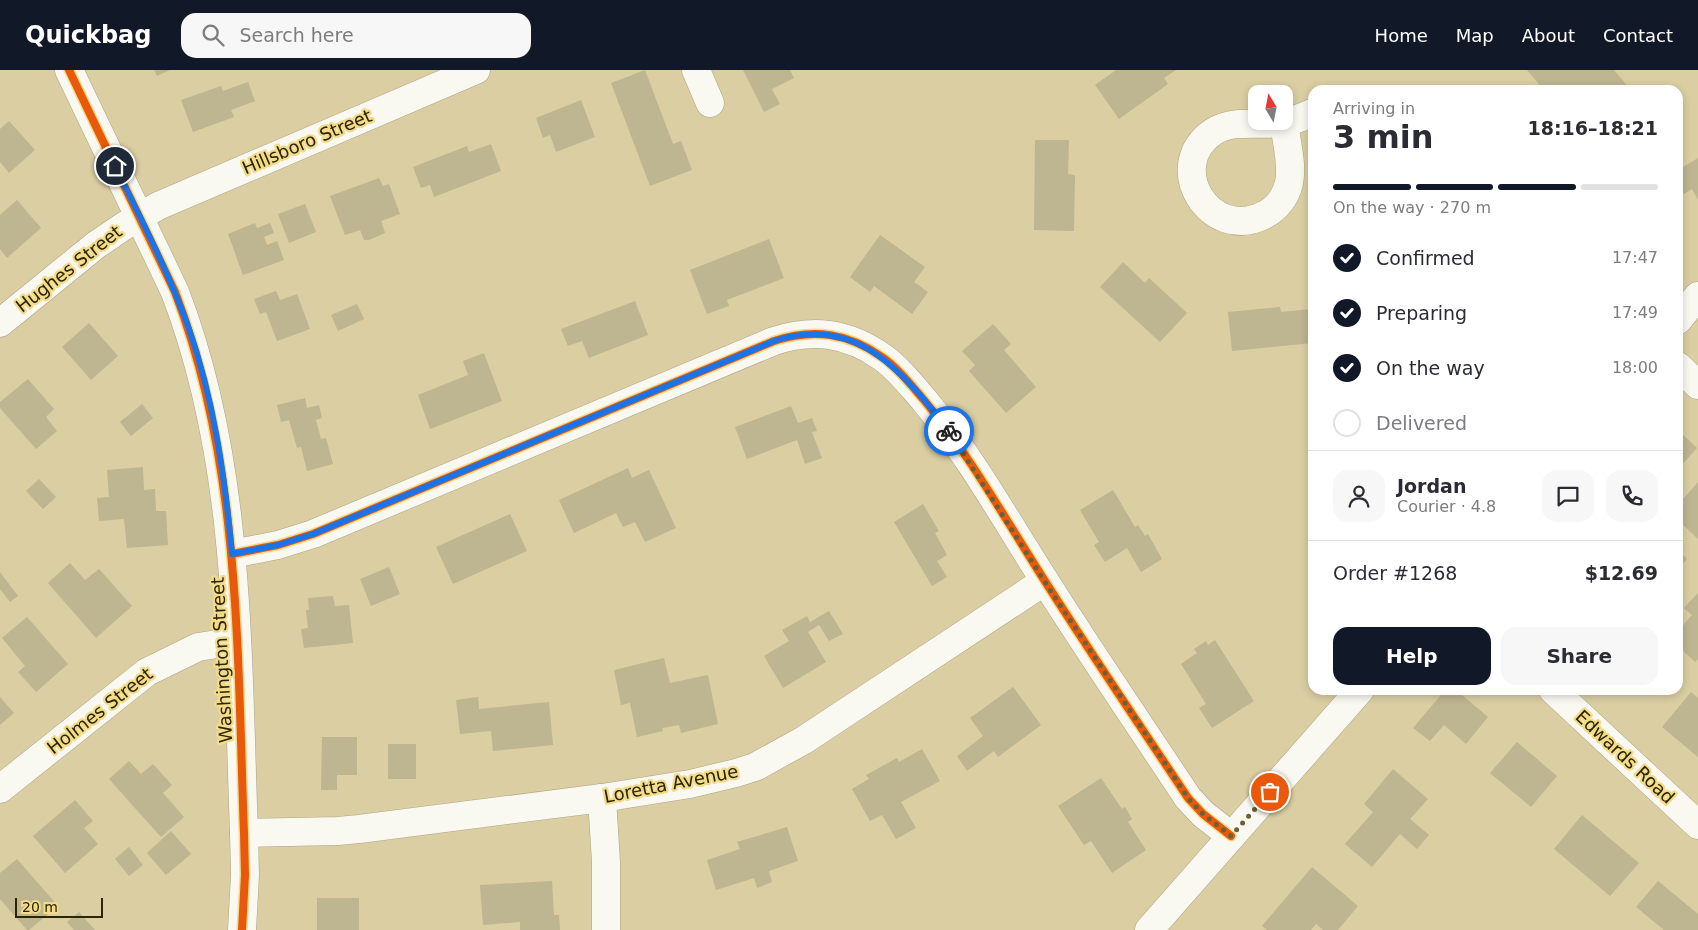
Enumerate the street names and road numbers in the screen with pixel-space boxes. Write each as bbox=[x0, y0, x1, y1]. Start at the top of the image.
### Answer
street label: Hillsboro Street bbox=[239, 105, 375, 178]
street label: Hughes Street bbox=[12, 221, 126, 316]
street label: Washington Street bbox=[207, 576, 236, 744]
street label: Holmes Street bbox=[43, 663, 157, 758]
street label: Edwards Road bbox=[1572, 706, 1679, 808]
street label: Loretta Avenue bbox=[602, 760, 740, 807]

